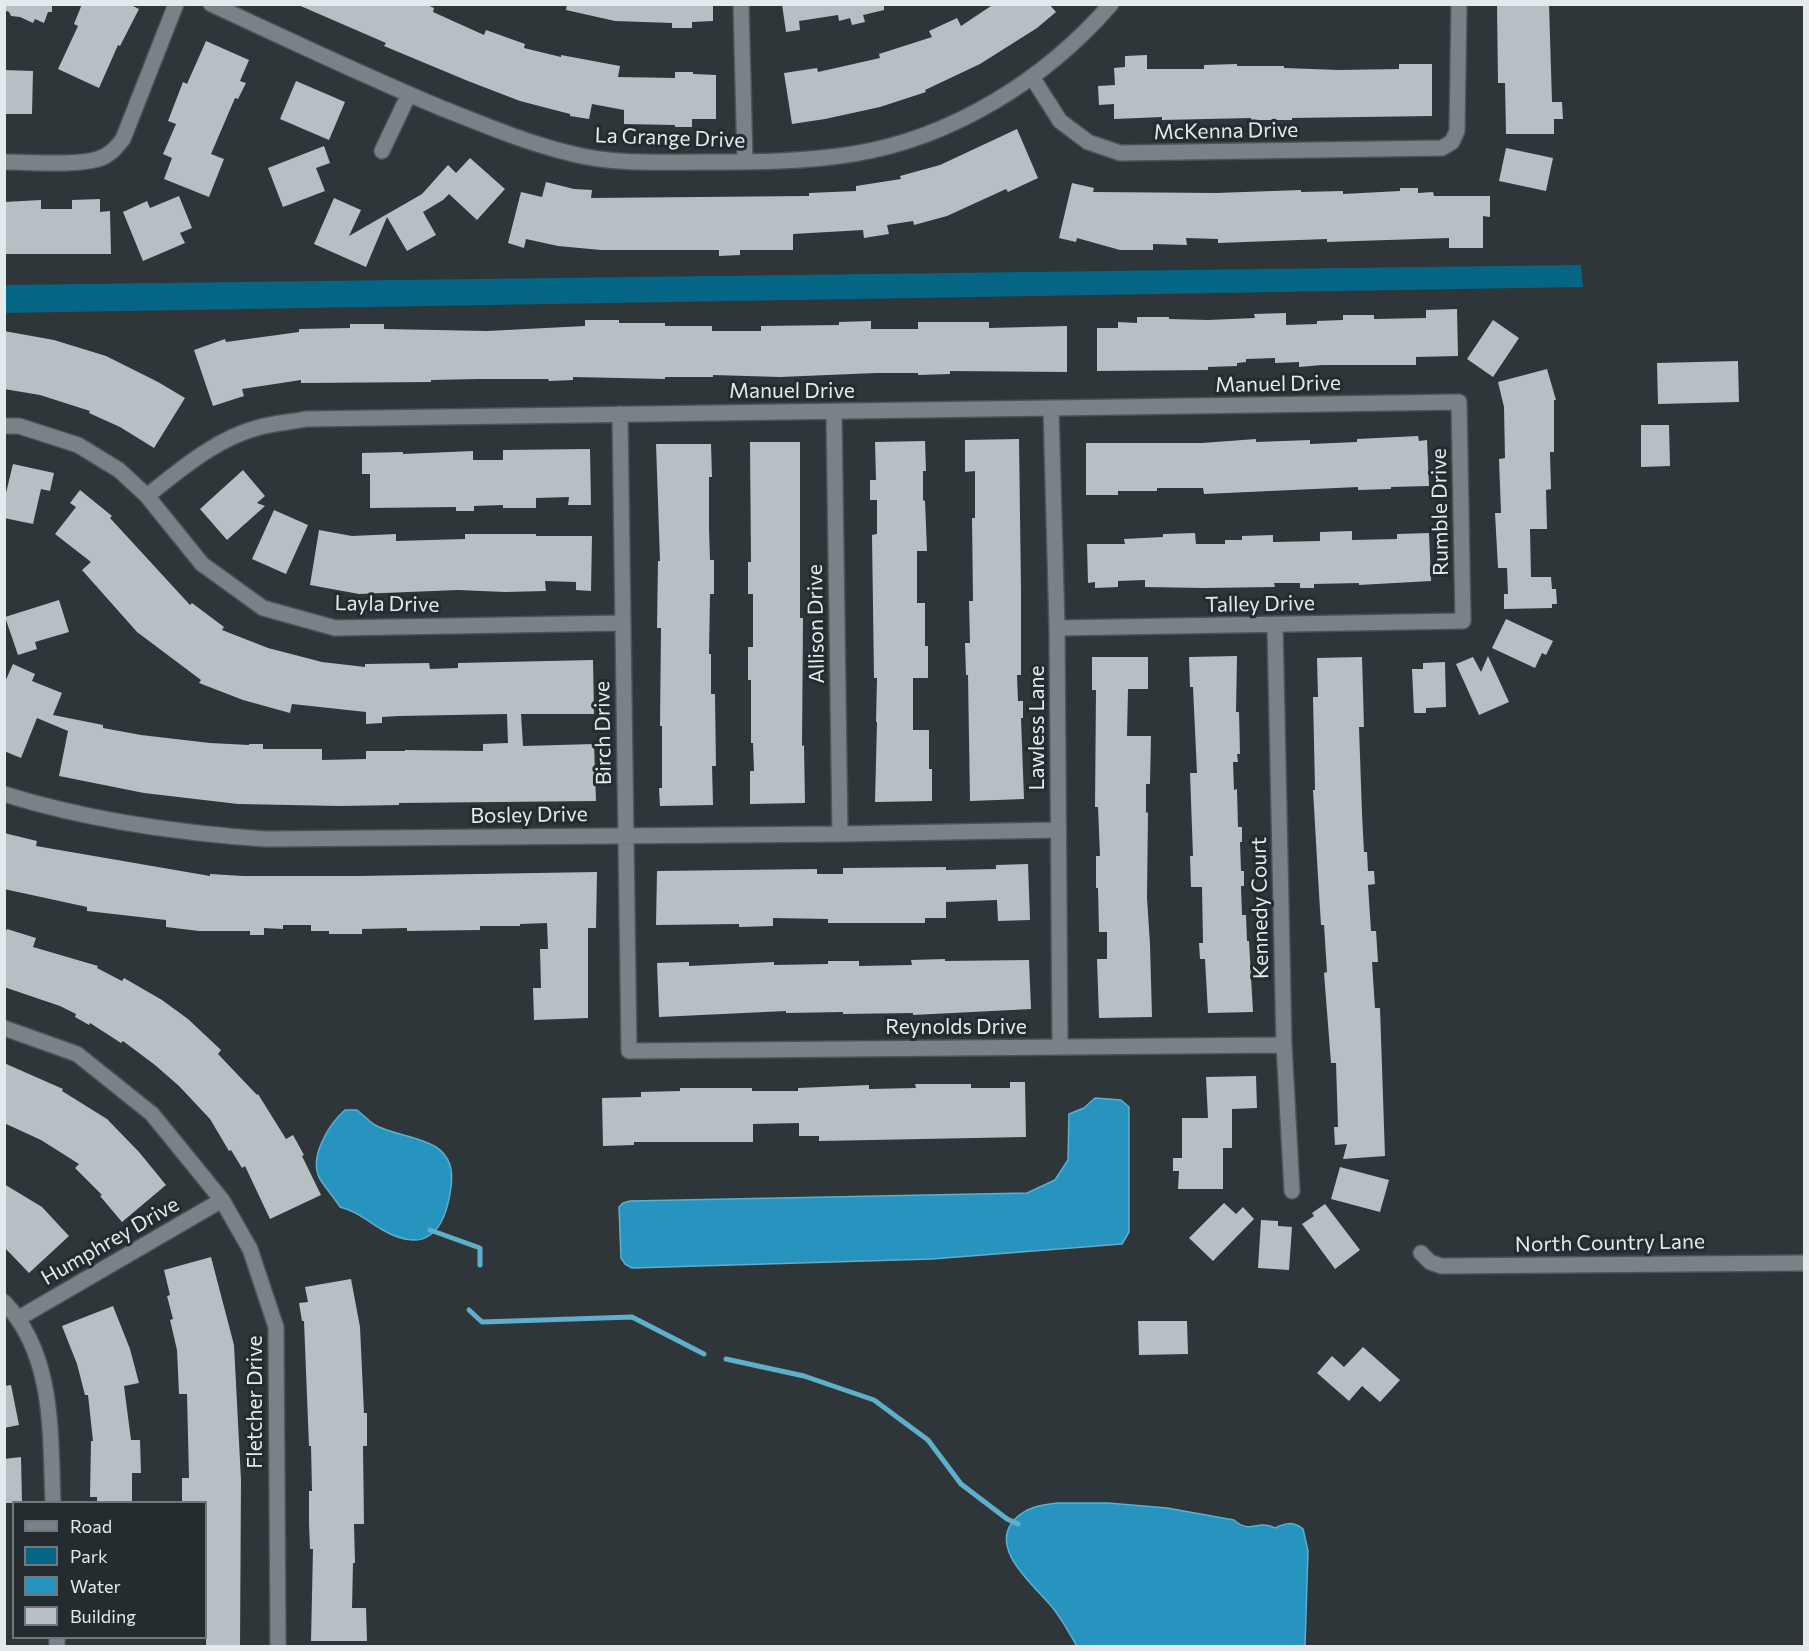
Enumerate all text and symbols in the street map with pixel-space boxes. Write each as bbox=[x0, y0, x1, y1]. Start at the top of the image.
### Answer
street label: McKenna Drive bbox=[1153, 117, 1299, 145]
street label: La Grange Drive bbox=[594, 123, 746, 153]
street label: Manuel Drive bbox=[1215, 370, 1341, 398]
street label: Manuel Drive bbox=[729, 378, 855, 404]
street label: Rumble Drive bbox=[1426, 448, 1454, 576]
street label: Allison Drive bbox=[802, 564, 830, 684]
street label: Layla Drive bbox=[334, 590, 440, 618]
street label: Talley Drive bbox=[1205, 590, 1315, 618]
street label: Lawless Lane bbox=[1024, 665, 1050, 791]
street label: Birch Drive bbox=[589, 681, 617, 785]
street label: Bosley Drive bbox=[470, 801, 588, 829]
street label: Kennedy Court bbox=[1246, 837, 1274, 979]
street label: Reynolds Drive bbox=[885, 1014, 1027, 1040]
street label: Humphrey Drive bbox=[37, 1191, 183, 1291]
street label: North Country Lane bbox=[1515, 1229, 1705, 1257]
street label: Fletcher Drive bbox=[242, 1335, 268, 1469]
legend bbox=[12, 1501, 207, 1639]
text: Road bbox=[70, 1515, 112, 1537]
text: Park bbox=[70, 1545, 108, 1567]
text: Water bbox=[70, 1575, 121, 1597]
text: Building bbox=[70, 1605, 136, 1627]

